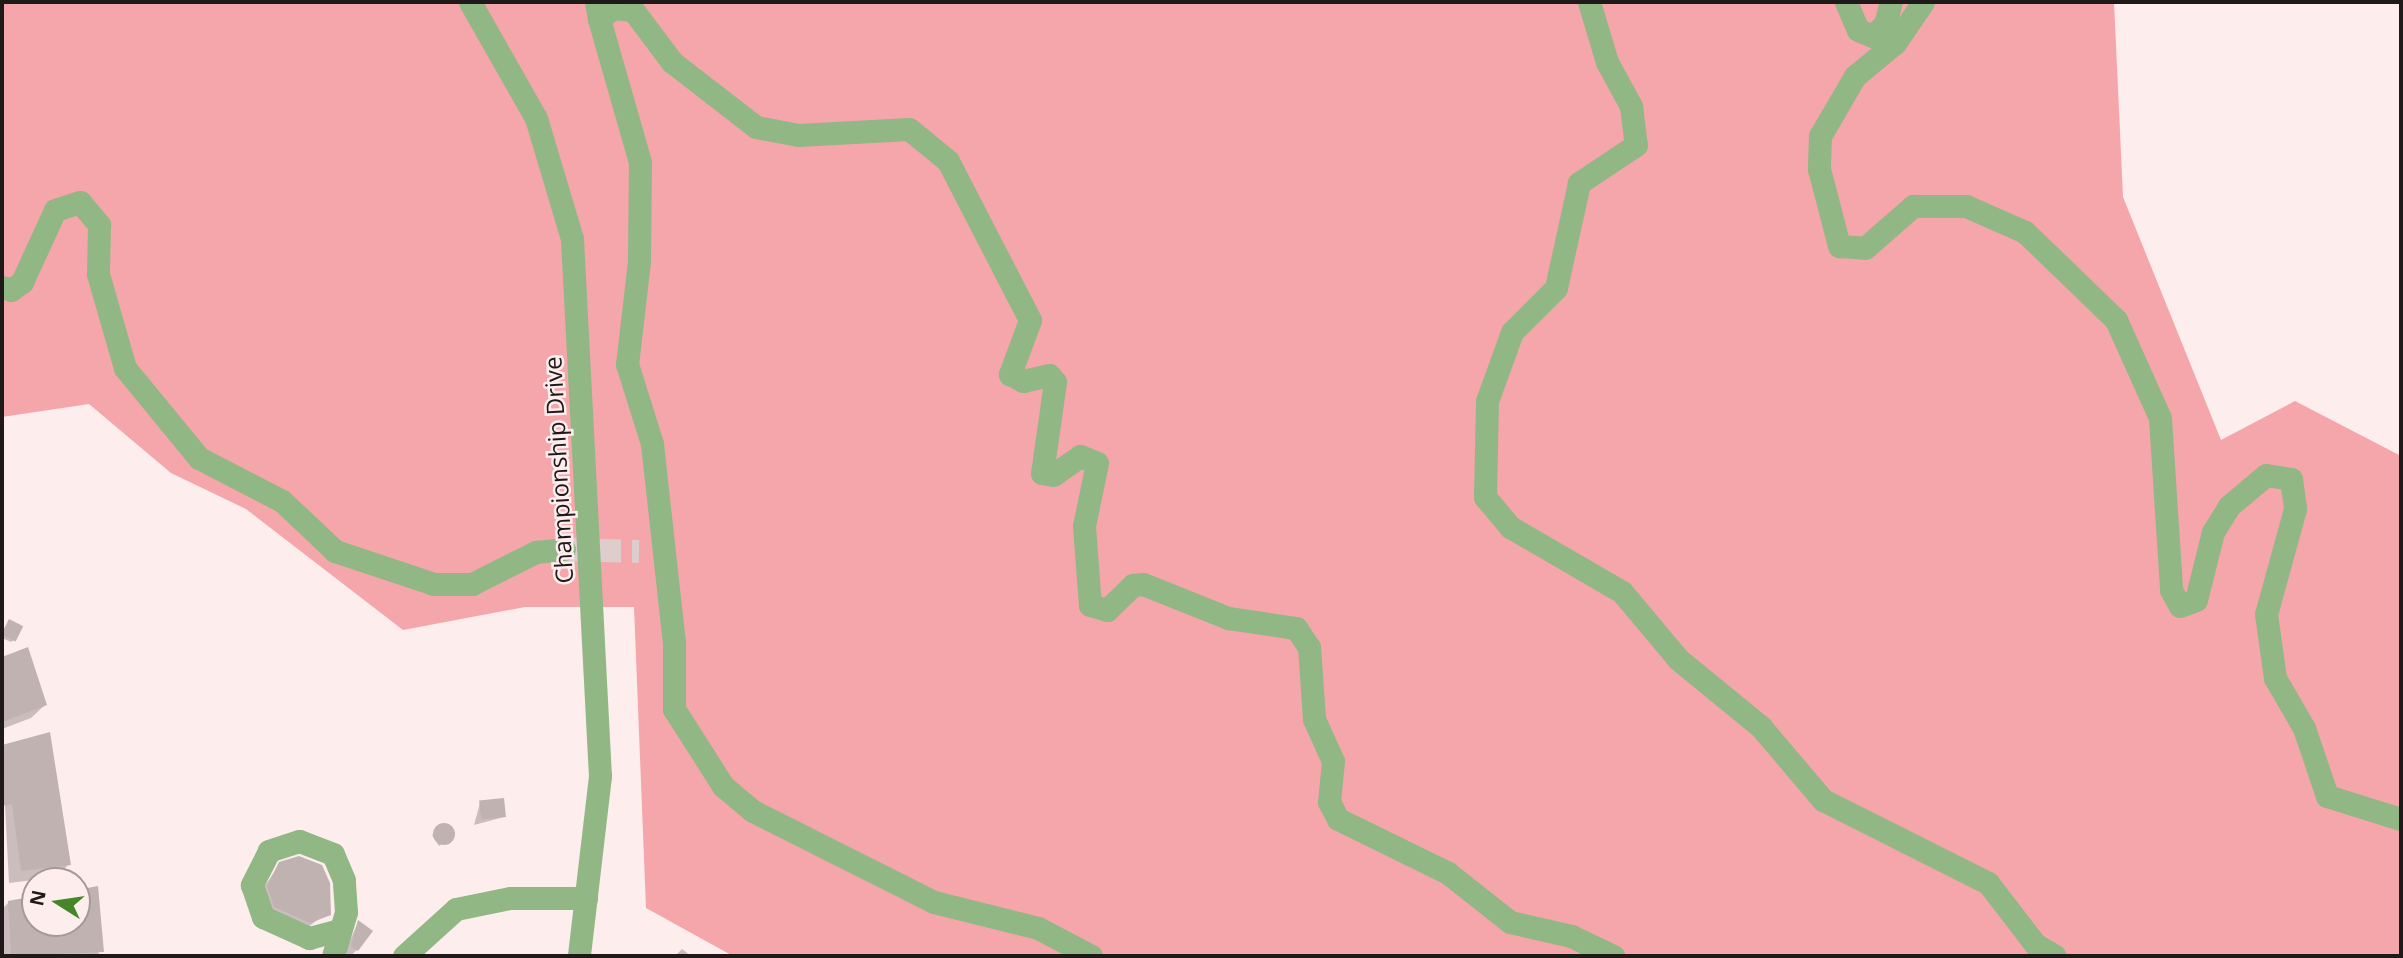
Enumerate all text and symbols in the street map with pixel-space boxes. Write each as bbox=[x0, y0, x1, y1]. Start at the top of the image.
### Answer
street label: Championship Drive bbox=[538, 356, 578, 584]
north arrow bbox=[21, 867, 91, 937]
text: N bbox=[23, 888, 52, 908]

